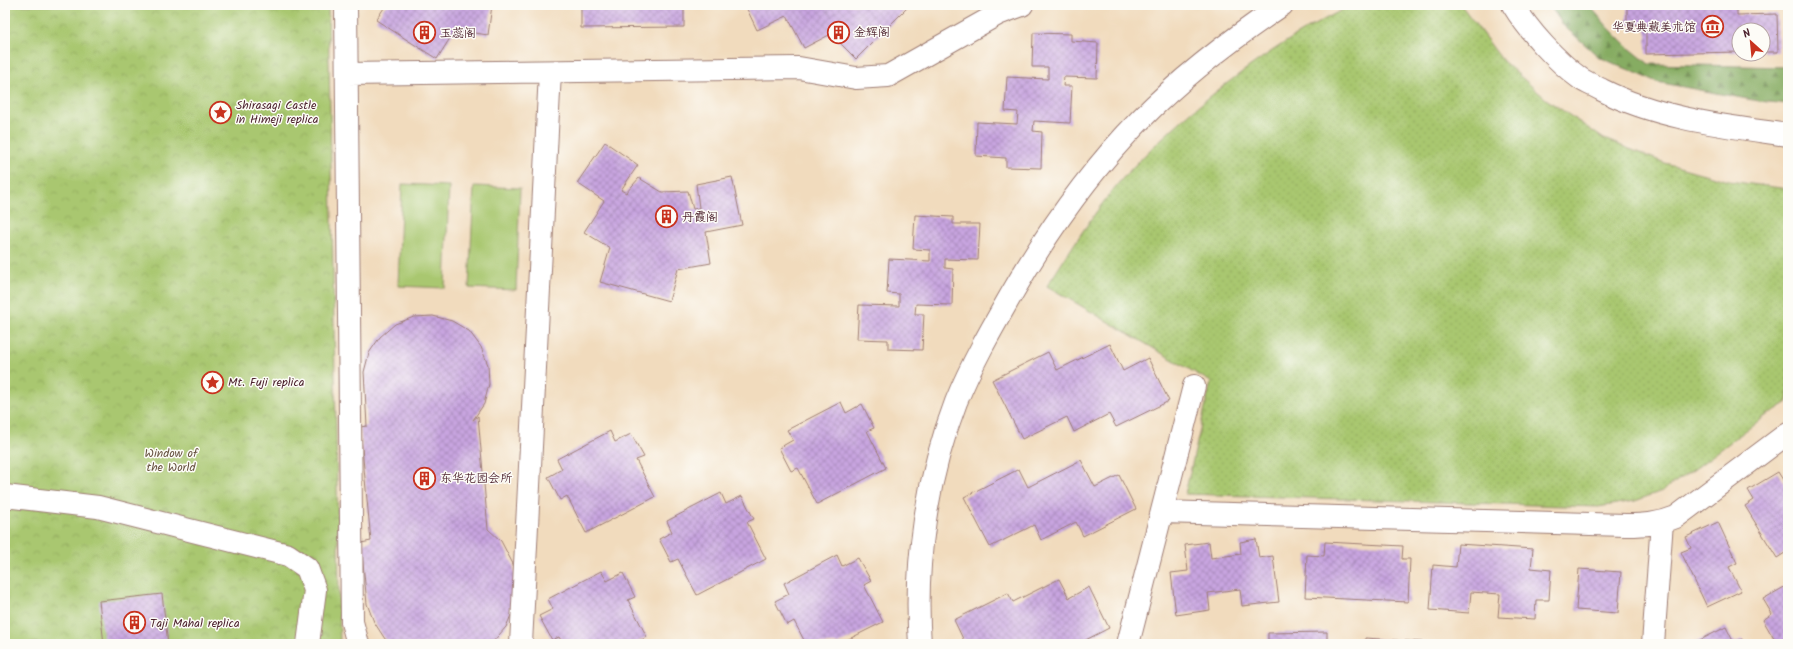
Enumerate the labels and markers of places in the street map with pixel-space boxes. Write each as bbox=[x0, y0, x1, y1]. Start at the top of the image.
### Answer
museum icon: 华夏典藏美术馆 bbox=[1699, 14, 1725, 40]
place label: 华夏典藏美术馆 bbox=[1612, 18, 1696, 37]
building icon: 金辉阁 bbox=[826, 19, 852, 45]
building icon: 玉蕊阁 bbox=[412, 20, 438, 46]
place label: 金辉阁 bbox=[854, 23, 890, 42]
place label: 玉蕊阁 bbox=[440, 24, 476, 43]
place label: Shirasagi Castle in Himeji replica bbox=[236, 96, 319, 129]
place icon: Shirasagi Castle in Himeji replica bbox=[207, 99, 233, 125]
building icon: 丹霞阁 bbox=[654, 204, 680, 230]
place label: 丹霞阁 bbox=[682, 208, 718, 227]
place icon: Mt. Fuji replica bbox=[199, 369, 225, 395]
place label: Mt. Fuji replica bbox=[228, 373, 305, 392]
building icon: 东华花园会所 bbox=[411, 465, 437, 491]
place label: 东华花园会所 bbox=[440, 469, 513, 488]
building icon: Taji Mahal replica bbox=[121, 610, 147, 636]
place label: Taji Mahal replica bbox=[150, 614, 240, 633]

